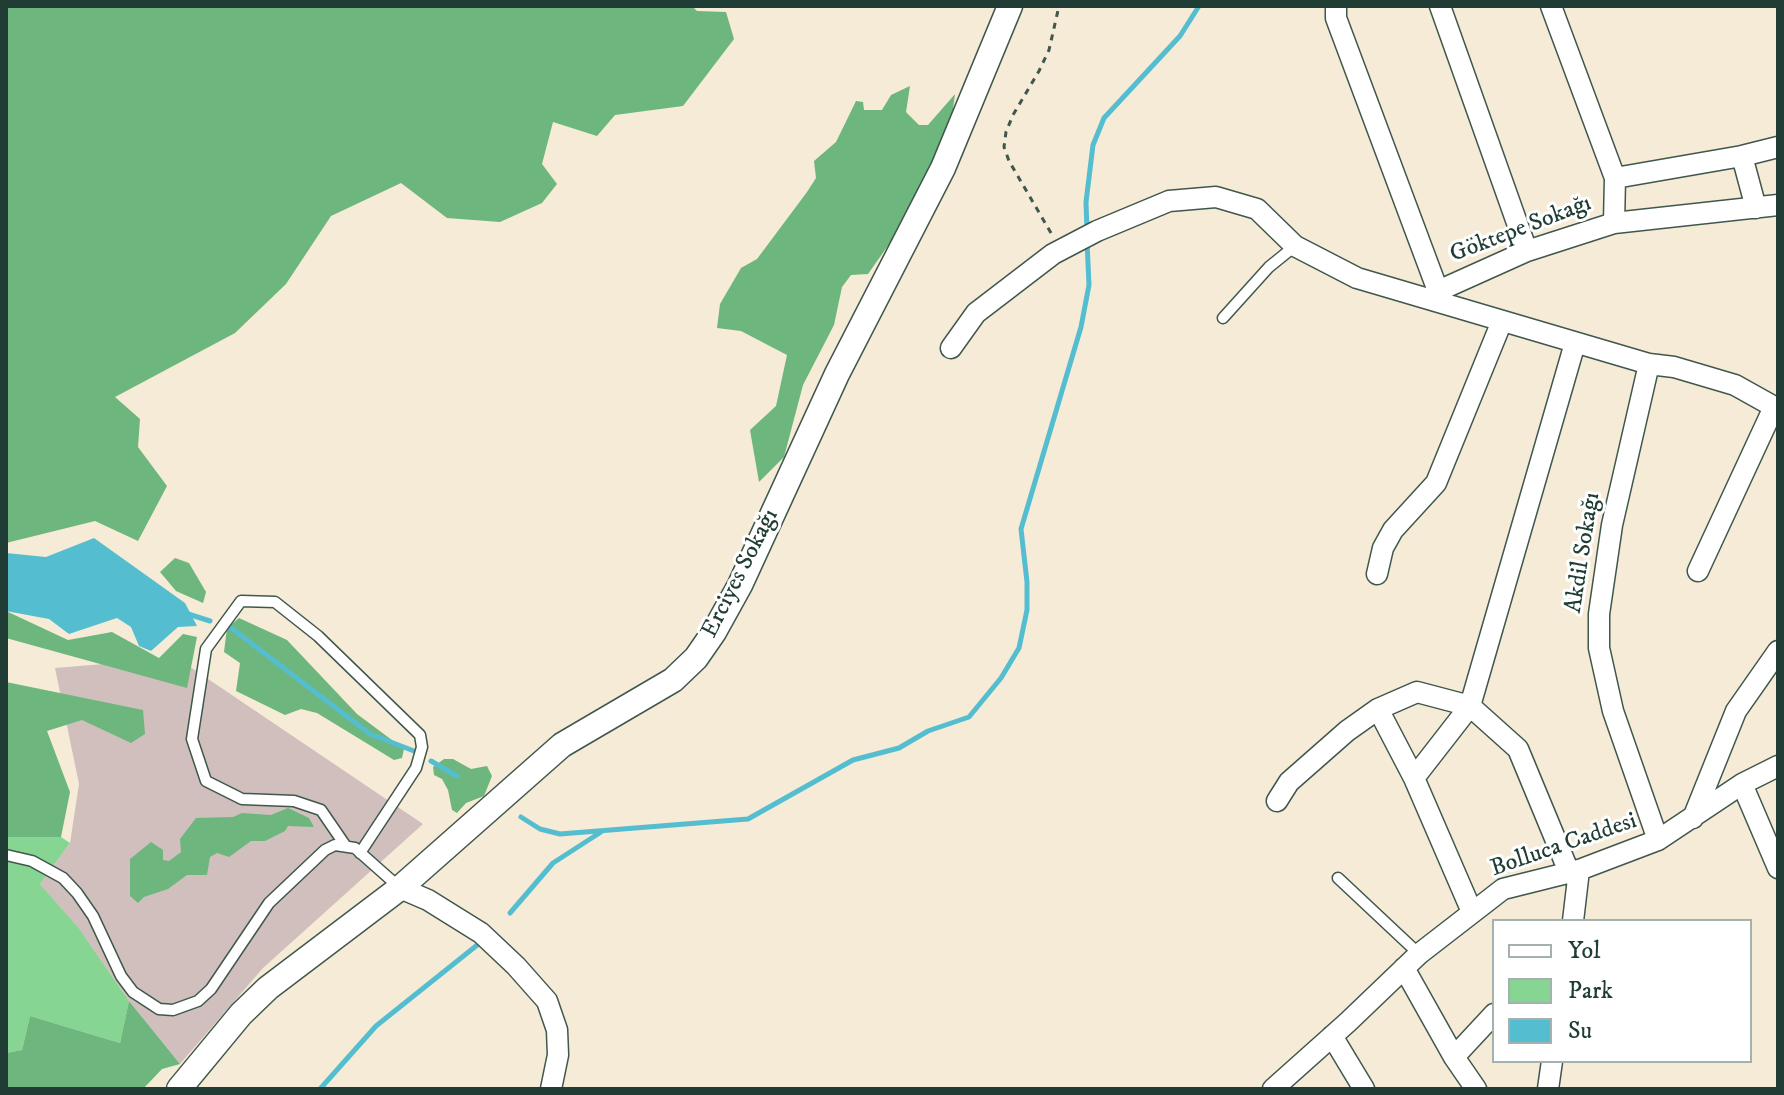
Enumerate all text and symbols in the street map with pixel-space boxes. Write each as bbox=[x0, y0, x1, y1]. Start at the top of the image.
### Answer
street label: Göktepe Sokağı bbox=[1446, 190, 1596, 270]
street label: Akdil Sokağı bbox=[1560, 491, 1608, 615]
street label: Erciyes Sokağı bbox=[696, 505, 786, 643]
street label: Bolluca Caddesi bbox=[1487, 808, 1641, 884]
legend bbox=[1492, 919, 1752, 1063]
text: Yol bbox=[1568, 936, 1600, 966]
text: Park bbox=[1568, 976, 1613, 1006]
text: Su bbox=[1568, 1016, 1592, 1046]

